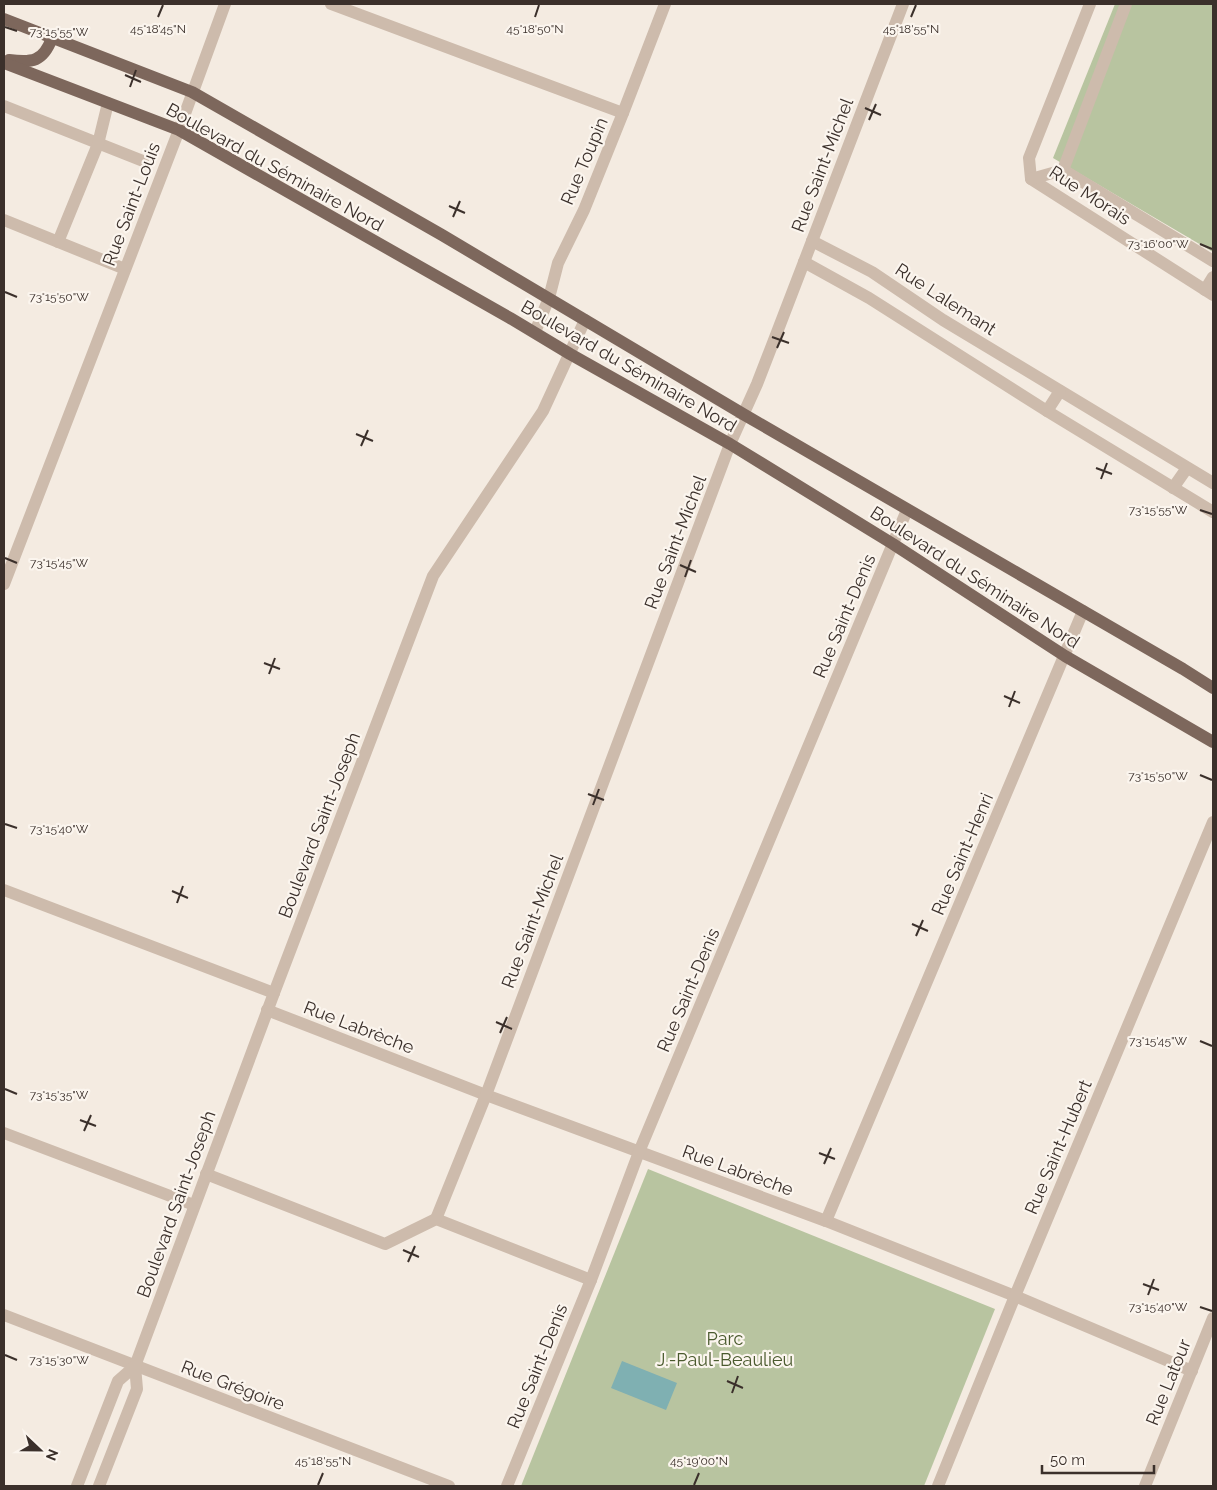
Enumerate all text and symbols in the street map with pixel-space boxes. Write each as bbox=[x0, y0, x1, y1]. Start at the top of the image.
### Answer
text: 45°18'45"N bbox=[130, 22, 186, 36]
text: 45°18'50"N bbox=[506, 22, 564, 36]
text: 45°18'55"N bbox=[883, 22, 939, 36]
text: 73°15'55"W bbox=[30, 25, 89, 39]
street label: Rue Saint-Michel bbox=[787, 95, 857, 235]
street label: Boulevard du Séminaire Nord bbox=[163, 98, 387, 236]
street label: Rue Toupin bbox=[556, 114, 612, 208]
street label: Rue Saint-Louis bbox=[98, 139, 164, 269]
street label: Rue Morais bbox=[1045, 161, 1135, 229]
text: 73°16'00"W bbox=[1127, 237, 1189, 251]
street label: Rue Lalemant bbox=[892, 259, 1000, 339]
text: 73°15'50"W bbox=[29, 290, 89, 304]
street label: Boulevard du Séminaire Nord bbox=[518, 296, 740, 436]
street label: Rue Saint-Michel bbox=[640, 472, 710, 612]
street label: Boulevard du Séminaire Nord bbox=[866, 501, 1084, 653]
text: 73°15'55"W bbox=[1129, 503, 1188, 517]
street label: Rue Saint-Denis bbox=[808, 551, 880, 681]
text: 73°15'45"W bbox=[30, 556, 88, 570]
street label: Boulevard Saint-Joseph bbox=[274, 729, 364, 921]
text: 73°15'50"W bbox=[1128, 769, 1188, 783]
street label: Rue Saint-Henri bbox=[927, 790, 997, 918]
text: 73°15'40"W bbox=[30, 822, 89, 836]
street label: Rue Saint-Michel bbox=[497, 851, 567, 991]
street label: Rue Saint-Denis bbox=[652, 925, 724, 1055]
street label: Rue Labrèche bbox=[301, 996, 418, 1058]
text: 73°15'45"W bbox=[1129, 1034, 1187, 1048]
street label: Rue Saint-Hubert bbox=[1020, 1077, 1096, 1217]
text: 73°15'35"W bbox=[30, 1088, 89, 1102]
street label: Boulevard Saint-Joseph bbox=[132, 1108, 220, 1300]
street label: Rue Labrèche bbox=[680, 1140, 797, 1200]
street label: Rue Saint-Denis bbox=[502, 1300, 572, 1431]
text: 73°15'40"W bbox=[1129, 1300, 1188, 1314]
park label: Parc J.-Paul-Beaulieu bbox=[657, 1328, 793, 1370]
street label: Rue Latour bbox=[1141, 1335, 1195, 1428]
text: 73°15'30"W bbox=[29, 1353, 89, 1367]
street label: Rue Grégoire bbox=[178, 1356, 288, 1415]
north arrow bbox=[15, 1425, 65, 1475]
scale bar bbox=[1042, 1442, 1154, 1474]
text: N bbox=[43, 1447, 61, 1463]
text: 50 m bbox=[1050, 1451, 1085, 1469]
text: 45°18'55"N bbox=[295, 1454, 351, 1468]
text: 45°19'00"N bbox=[670, 1454, 728, 1468]

